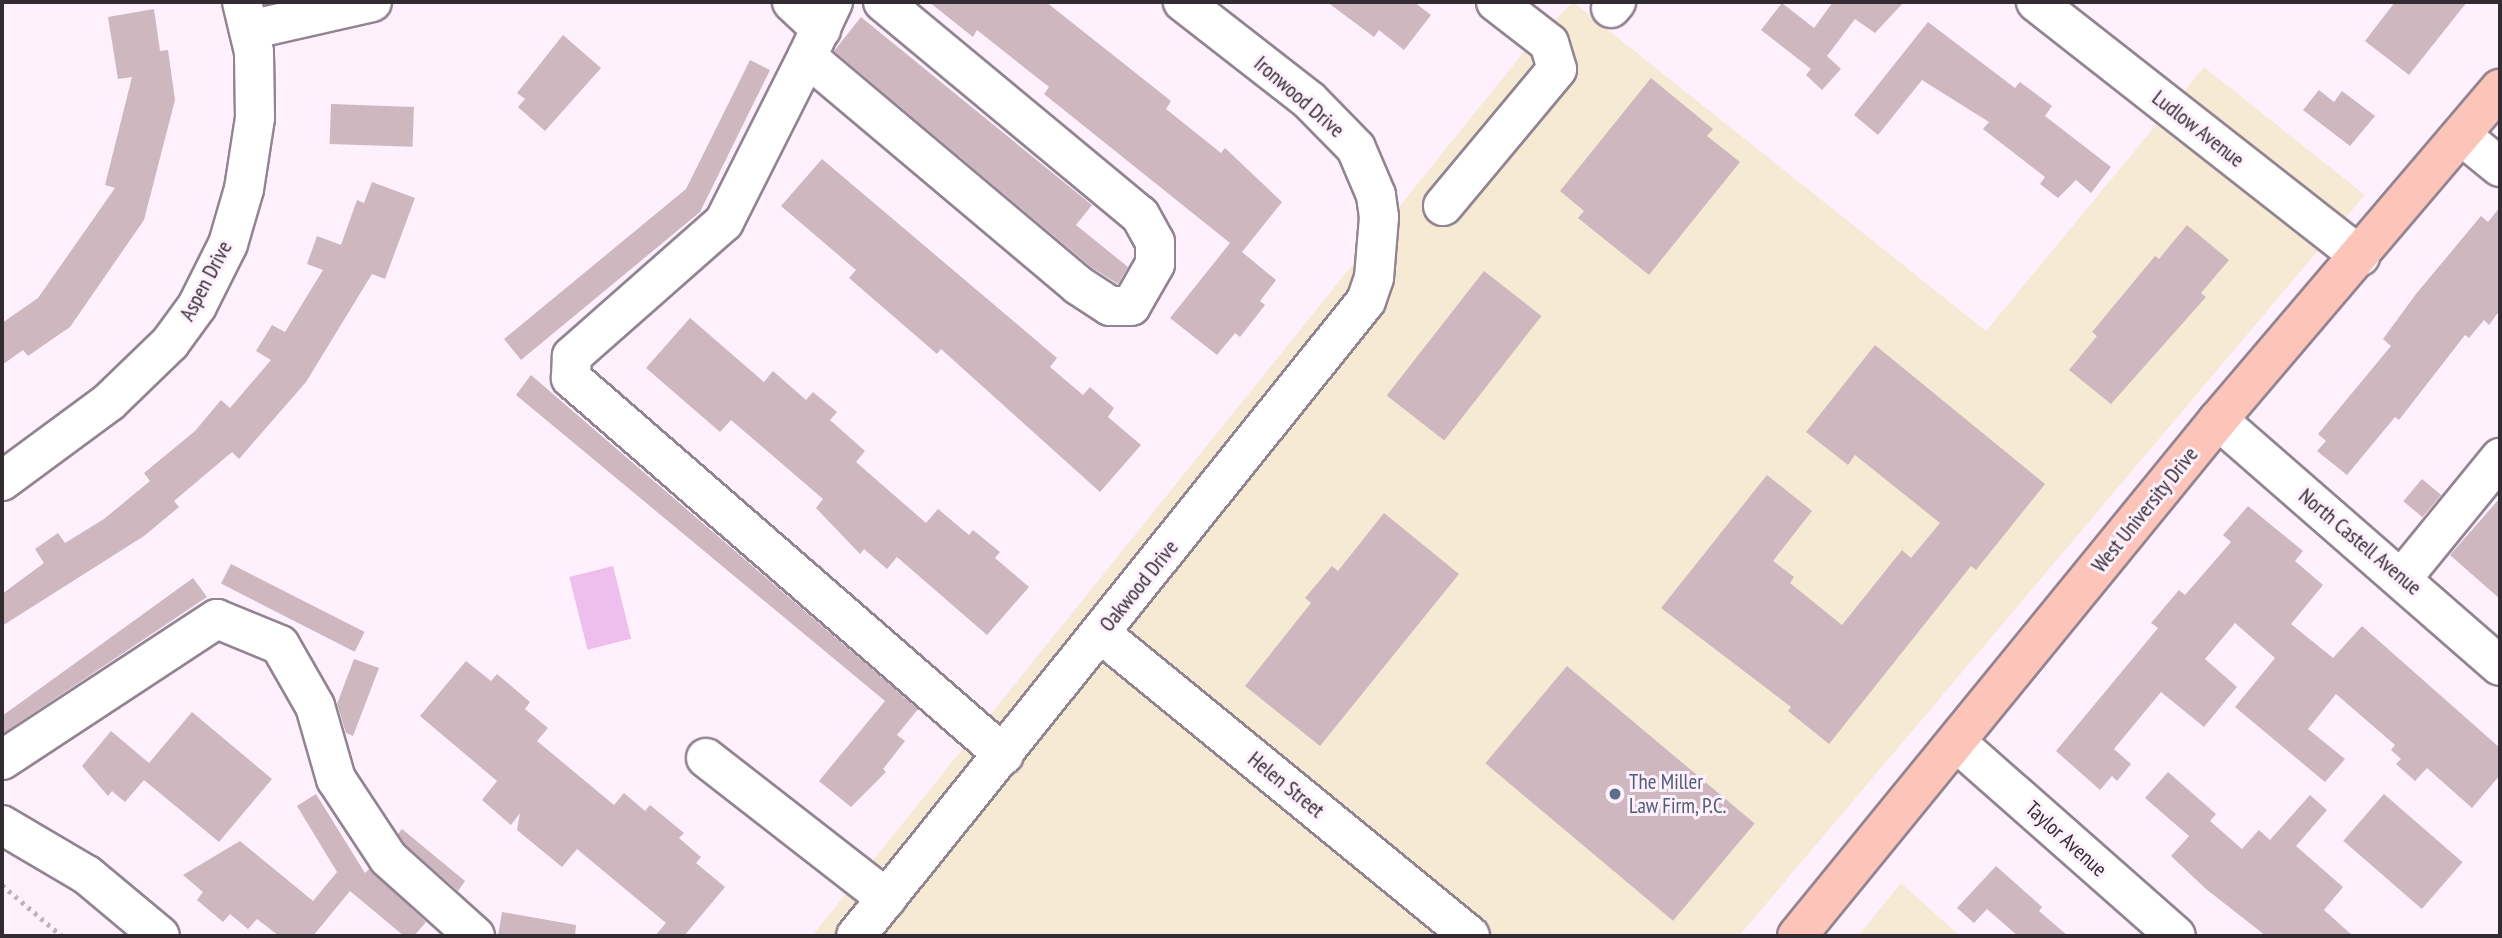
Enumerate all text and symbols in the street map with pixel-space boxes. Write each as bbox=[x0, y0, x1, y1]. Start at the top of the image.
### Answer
street label: Ironwood Drive bbox=[1249, 51, 1349, 143]
street label: Ludlow Avenue bbox=[2147, 85, 2249, 173]
street label: Aspen Drive bbox=[175, 237, 237, 325]
street label: West University Drive bbox=[2087, 442, 2203, 578]
street label: North Castell Avenue bbox=[2293, 483, 2427, 601]
street label: Oakwood Drive bbox=[1095, 535, 1183, 637]
street label: Helen Street bbox=[1243, 747, 1329, 823]
place label: The Miller Law Firm, P.C. bbox=[1629, 769, 1728, 819]
marker: The Miller Law Firm, P.C. bbox=[1607, 786, 1623, 802]
street label: Taylor Avenue bbox=[2020, 796, 2112, 882]

